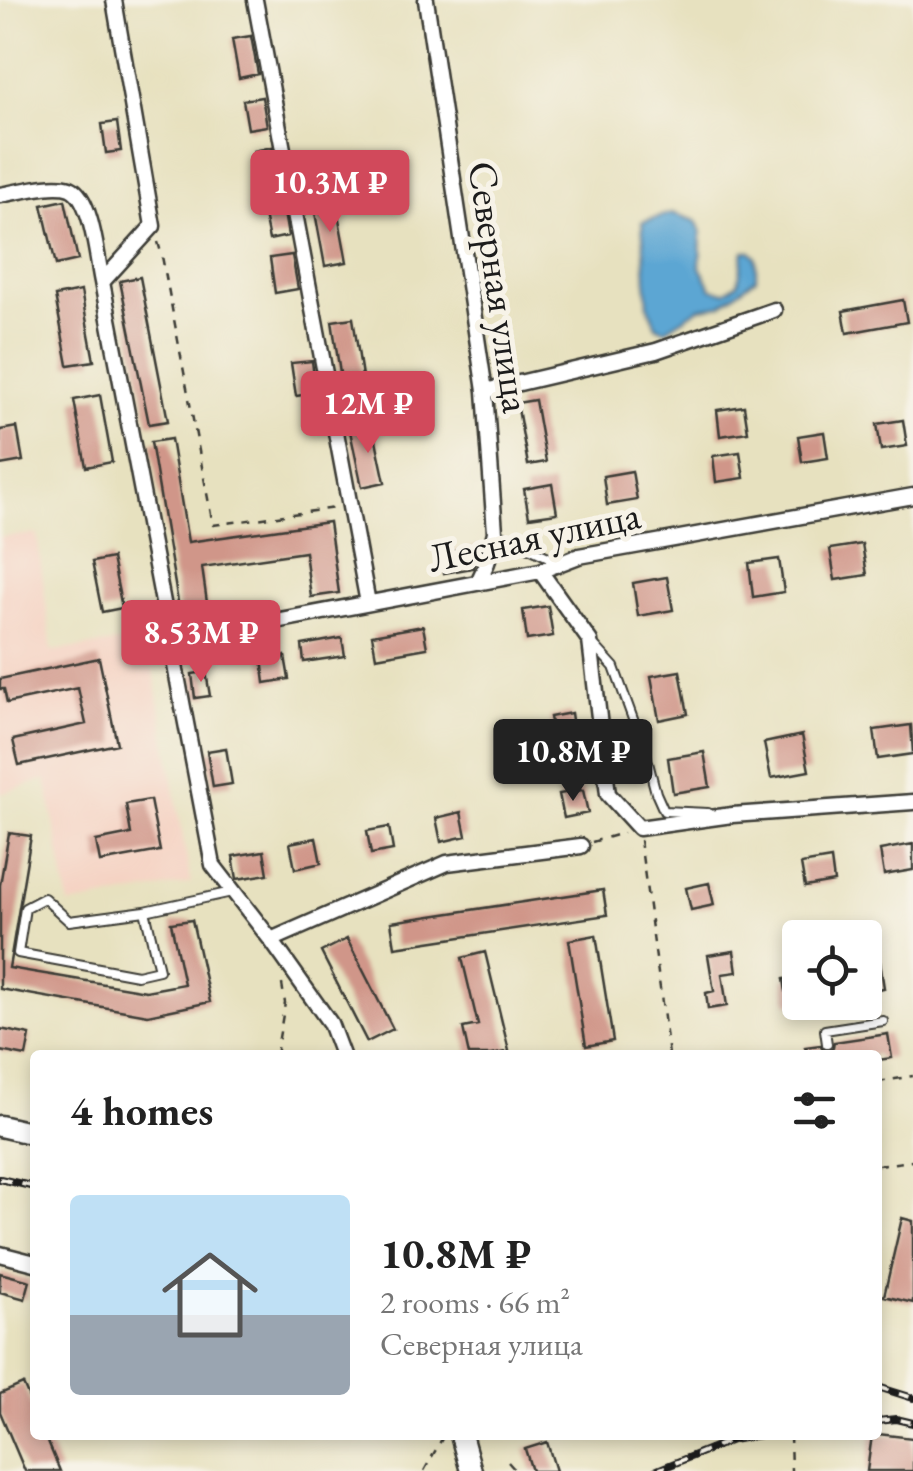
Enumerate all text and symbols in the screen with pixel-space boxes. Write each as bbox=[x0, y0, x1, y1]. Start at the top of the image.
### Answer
pin: 10.3M ₽ bbox=[238, 150, 422, 235]
street label: Северная улица bbox=[457, 158, 543, 416]
text: 10.3M ₽ bbox=[272, 161, 388, 203]
pin: 12M ₽ bbox=[298, 371, 438, 456]
text: 12M ₽ bbox=[323, 382, 413, 424]
street label: Лесная улица bbox=[423, 488, 645, 584]
pin: 8.53M ₽ bbox=[109, 600, 293, 685]
text: 8.53M ₽ bbox=[143, 611, 259, 653]
pin: 10.8M ₽ bbox=[481, 719, 665, 804]
text: 10.8M ₽ bbox=[515, 730, 631, 772]
map controls bbox=[782, 920, 882, 1020]
button: locate bbox=[782, 920, 882, 1020]
text: 4 homes bbox=[70, 1083, 213, 1138]
icon: filters bbox=[787, 1083, 842, 1138]
text: 10.8M ₽ bbox=[380, 1226, 531, 1281]
icon: home bbox=[150, 1235, 270, 1355]
text: 2 rooms · 66 m² bbox=[380, 1281, 570, 1323]
text: Северная улица bbox=[380, 1323, 583, 1365]

